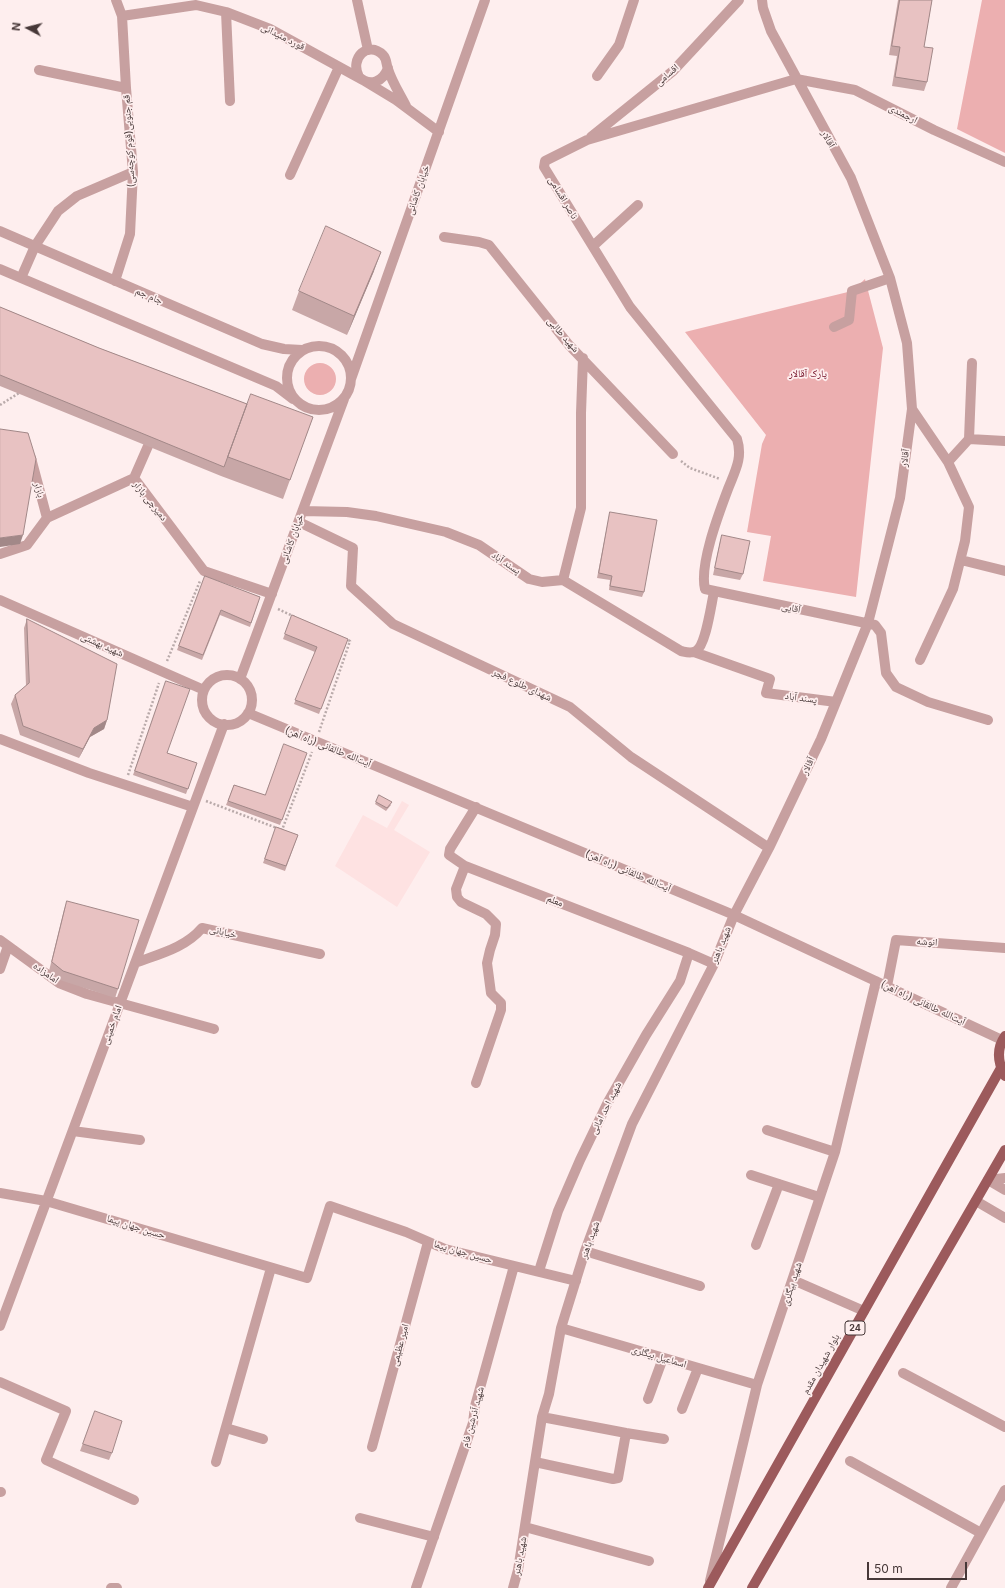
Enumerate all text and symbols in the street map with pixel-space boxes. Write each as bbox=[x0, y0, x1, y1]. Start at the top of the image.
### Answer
north arrow bbox=[8, 8, 48, 48]
street label: قورد مئیدانی bbox=[259, 21, 307, 53]
text: N bbox=[9, 22, 24, 32]
street label: اقسامی bbox=[653, 62, 681, 88]
street label: قم جنوبی(قوم کوچه‌سی) bbox=[121, 94, 137, 188]
street label: ارجمندی bbox=[887, 102, 919, 126]
street label: آقالار bbox=[818, 128, 838, 150]
street label: خیابان کاشانی bbox=[404, 164, 432, 216]
street label: ناصر اقسامی bbox=[546, 175, 580, 221]
street label: جام جم bbox=[134, 285, 164, 307]
street label: شهید طالبی bbox=[545, 315, 581, 355]
park label: پارک آقالار bbox=[789, 368, 827, 380]
street label: آقالار bbox=[898, 448, 912, 468]
street label: دمیرچی بازار bbox=[130, 479, 170, 523]
street label: بازار bbox=[31, 481, 47, 499]
street label: خیابان کاشانی bbox=[277, 513, 307, 565]
street label: پسند آباد bbox=[489, 549, 523, 577]
street label: آقایی bbox=[780, 600, 802, 616]
street label: شهید بهشتی bbox=[79, 630, 125, 660]
street label: شهدای طلوع فجر bbox=[490, 666, 554, 704]
street label: پسند آباد bbox=[784, 690, 818, 706]
street label: (راه آهن) آیت‌الله طالقانی bbox=[283, 724, 373, 770]
street label: آقالار bbox=[799, 755, 817, 777]
street label: (راه آهن) آیت‌الله طالقانی bbox=[583, 847, 673, 895]
street label: معلم bbox=[545, 892, 565, 910]
street label: خیابانی bbox=[208, 923, 238, 941]
street label: شهید باهنر bbox=[708, 925, 734, 965]
street label: انوشه bbox=[916, 935, 938, 949]
street label: امامزاده bbox=[31, 960, 61, 986]
street label: (راه آهن) آیت‌الله طالقانی bbox=[879, 978, 967, 1028]
street label: امام خمینی bbox=[99, 1004, 125, 1046]
street label: شهید احد امانی bbox=[588, 1080, 624, 1136]
street label: حسین جهان پیما bbox=[105, 1212, 167, 1242]
street label: شهید باهنر bbox=[578, 1220, 602, 1260]
street label: حسین جهان پیما bbox=[432, 1238, 494, 1266]
street label: شهید بیگلری bbox=[779, 1261, 805, 1307]
road number: 24 bbox=[845, 1321, 865, 1335]
street label: امیر عظیمی bbox=[389, 1323, 411, 1367]
street label: بلوار شهیدان مقدم bbox=[800, 1332, 842, 1396]
street label: اسماعیل بیگلری bbox=[630, 1343, 688, 1371]
street label: شهید آذرشین فام bbox=[459, 1385, 487, 1449]
street label: شهید باهنر bbox=[511, 1536, 529, 1576]
scale bar bbox=[869, 1554, 969, 1580]
text: 50 m bbox=[874, 1561, 903, 1576]

